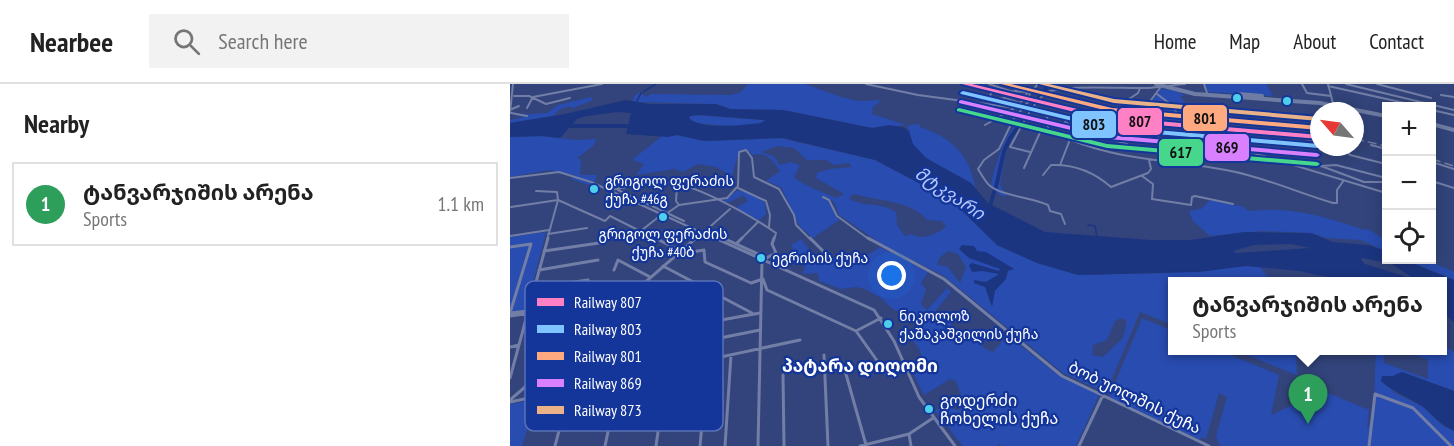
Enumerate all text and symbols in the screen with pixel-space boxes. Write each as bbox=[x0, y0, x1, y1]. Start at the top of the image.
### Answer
search box bbox=[149, 14, 569, 68]
text: Nearbee bbox=[30, 23, 113, 60]
icon: search bbox=[170, 25, 203, 58]
text: Search here bbox=[218, 27, 308, 55]
text: Home bbox=[1154, 28, 1196, 55]
text: Map bbox=[1229, 28, 1260, 55]
text: About bbox=[1293, 28, 1336, 55]
text: Contact bbox=[1369, 28, 1424, 55]
unlabelled marker bbox=[1231, 92, 1243, 104]
unlabelled marker bbox=[1281, 95, 1293, 107]
north arrow bbox=[1310, 102, 1364, 156]
map controls bbox=[1382, 102, 1436, 264]
button: + bbox=[1382, 102, 1436, 156]
line badge: 801 bbox=[1182, 104, 1228, 132]
text: Nearby bbox=[24, 107, 89, 140]
line badge: 807 bbox=[1117, 107, 1163, 136]
text: 801 bbox=[1194, 108, 1216, 128]
line badge: 803 bbox=[1071, 110, 1117, 139]
text: 807 bbox=[1129, 111, 1151, 131]
text: 803 bbox=[1083, 114, 1105, 134]
line badge: 869 bbox=[1204, 133, 1250, 162]
text: 869 bbox=[1216, 137, 1238, 157]
line badge: 617 bbox=[1158, 138, 1204, 167]
text: 617 bbox=[1170, 142, 1192, 162]
button: − bbox=[1382, 156, 1436, 210]
water label: მტკვარი bbox=[911, 161, 990, 225]
place label: გრიგოლ ფერაძის ქუჩა #46გ bbox=[605, 172, 734, 208]
text: ტანვარჯიშის არენა bbox=[83, 178, 314, 206]
marker: გრიგოლ ფერაძის ქუჩა #46გ bbox=[588, 183, 600, 195]
text: 1 bbox=[41, 191, 50, 217]
text: 1.1 km bbox=[437, 191, 484, 217]
text: Sports bbox=[83, 206, 127, 232]
button: locate bbox=[1382, 210, 1436, 264]
marker: გრიგოლ ფერაძის ქუჩა #40ბ bbox=[657, 211, 669, 223]
place label: გრიგოლ ფერაძის ქუჩა #40ბ bbox=[599, 225, 727, 261]
place label: ეგრისის ქუჩა bbox=[772, 249, 868, 267]
marker: ეგრისის ქუჩა bbox=[755, 252, 767, 264]
your location bbox=[877, 261, 906, 290]
popup bbox=[1168, 277, 1447, 355]
legend bbox=[525, 281, 723, 431]
text: ტანვარჯიშის არენა bbox=[1192, 290, 1423, 318]
text: Railway 807 bbox=[574, 292, 642, 312]
place label: ნიკოლოზ ქაშაკაშვილის ქუჩა bbox=[899, 307, 1038, 343]
marker: ნიკოლოზ ქაშაკაშვილის ქუჩა bbox=[882, 318, 894, 330]
text: Sports bbox=[1192, 318, 1236, 344]
text: Railway 803 bbox=[574, 319, 642, 339]
text: Railway 801 bbox=[574, 346, 642, 366]
district label: პატარა დიღომი bbox=[782, 354, 938, 377]
street label: ბობ უოლშის ქუჩა bbox=[1065, 356, 1205, 439]
text: Railway 869 bbox=[574, 373, 642, 393]
pin: 1 bbox=[1288, 374, 1328, 424]
place label: გოდერძი ჩოხელის ქუჩა bbox=[940, 390, 1058, 429]
text: Railway 873 bbox=[574, 400, 642, 420]
marker: გოდერძი ჩოხელის ქუჩა bbox=[923, 403, 935, 415]

